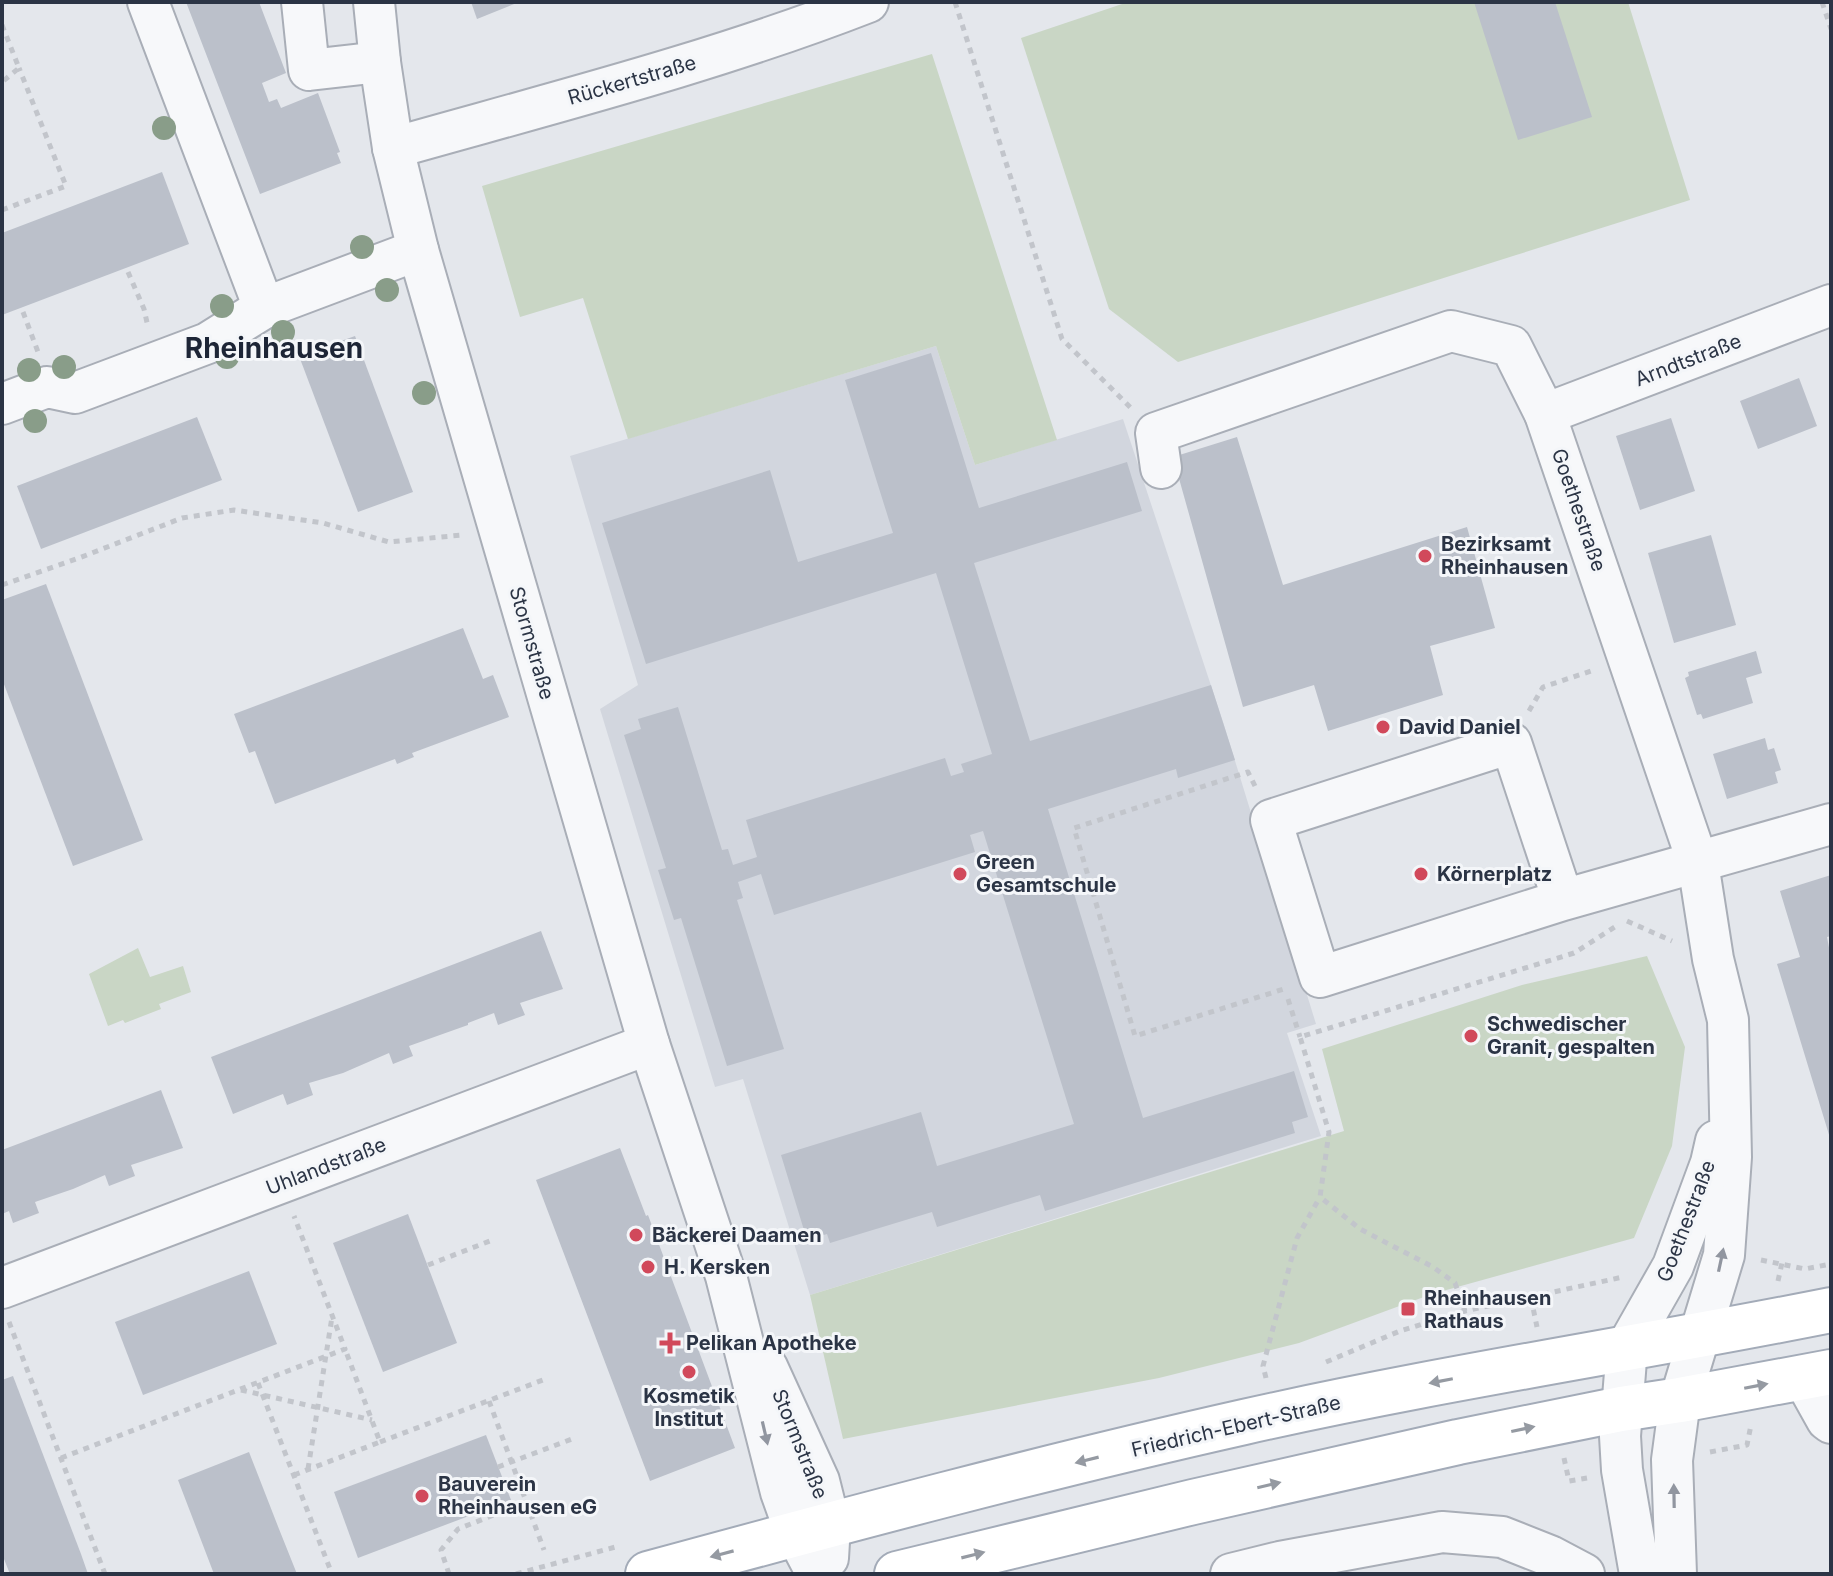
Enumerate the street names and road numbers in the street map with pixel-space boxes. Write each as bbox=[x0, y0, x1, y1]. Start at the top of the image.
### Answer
street label: Rückertstraße bbox=[565, 50, 699, 110]
street label: Arndtstraße bbox=[1631, 329, 1745, 391]
street label: Goethestraße bbox=[1547, 445, 1611, 575]
street label: Stormstraße bbox=[504, 584, 560, 702]
street label: Uhlandstraße bbox=[263, 1132, 389, 1200]
street label: Goethestraße bbox=[1652, 1157, 1720, 1285]
street label: Stormstraße bbox=[767, 1386, 833, 1502]
street label: Friedrich-Ebert-Straße bbox=[1129, 1390, 1343, 1462]

